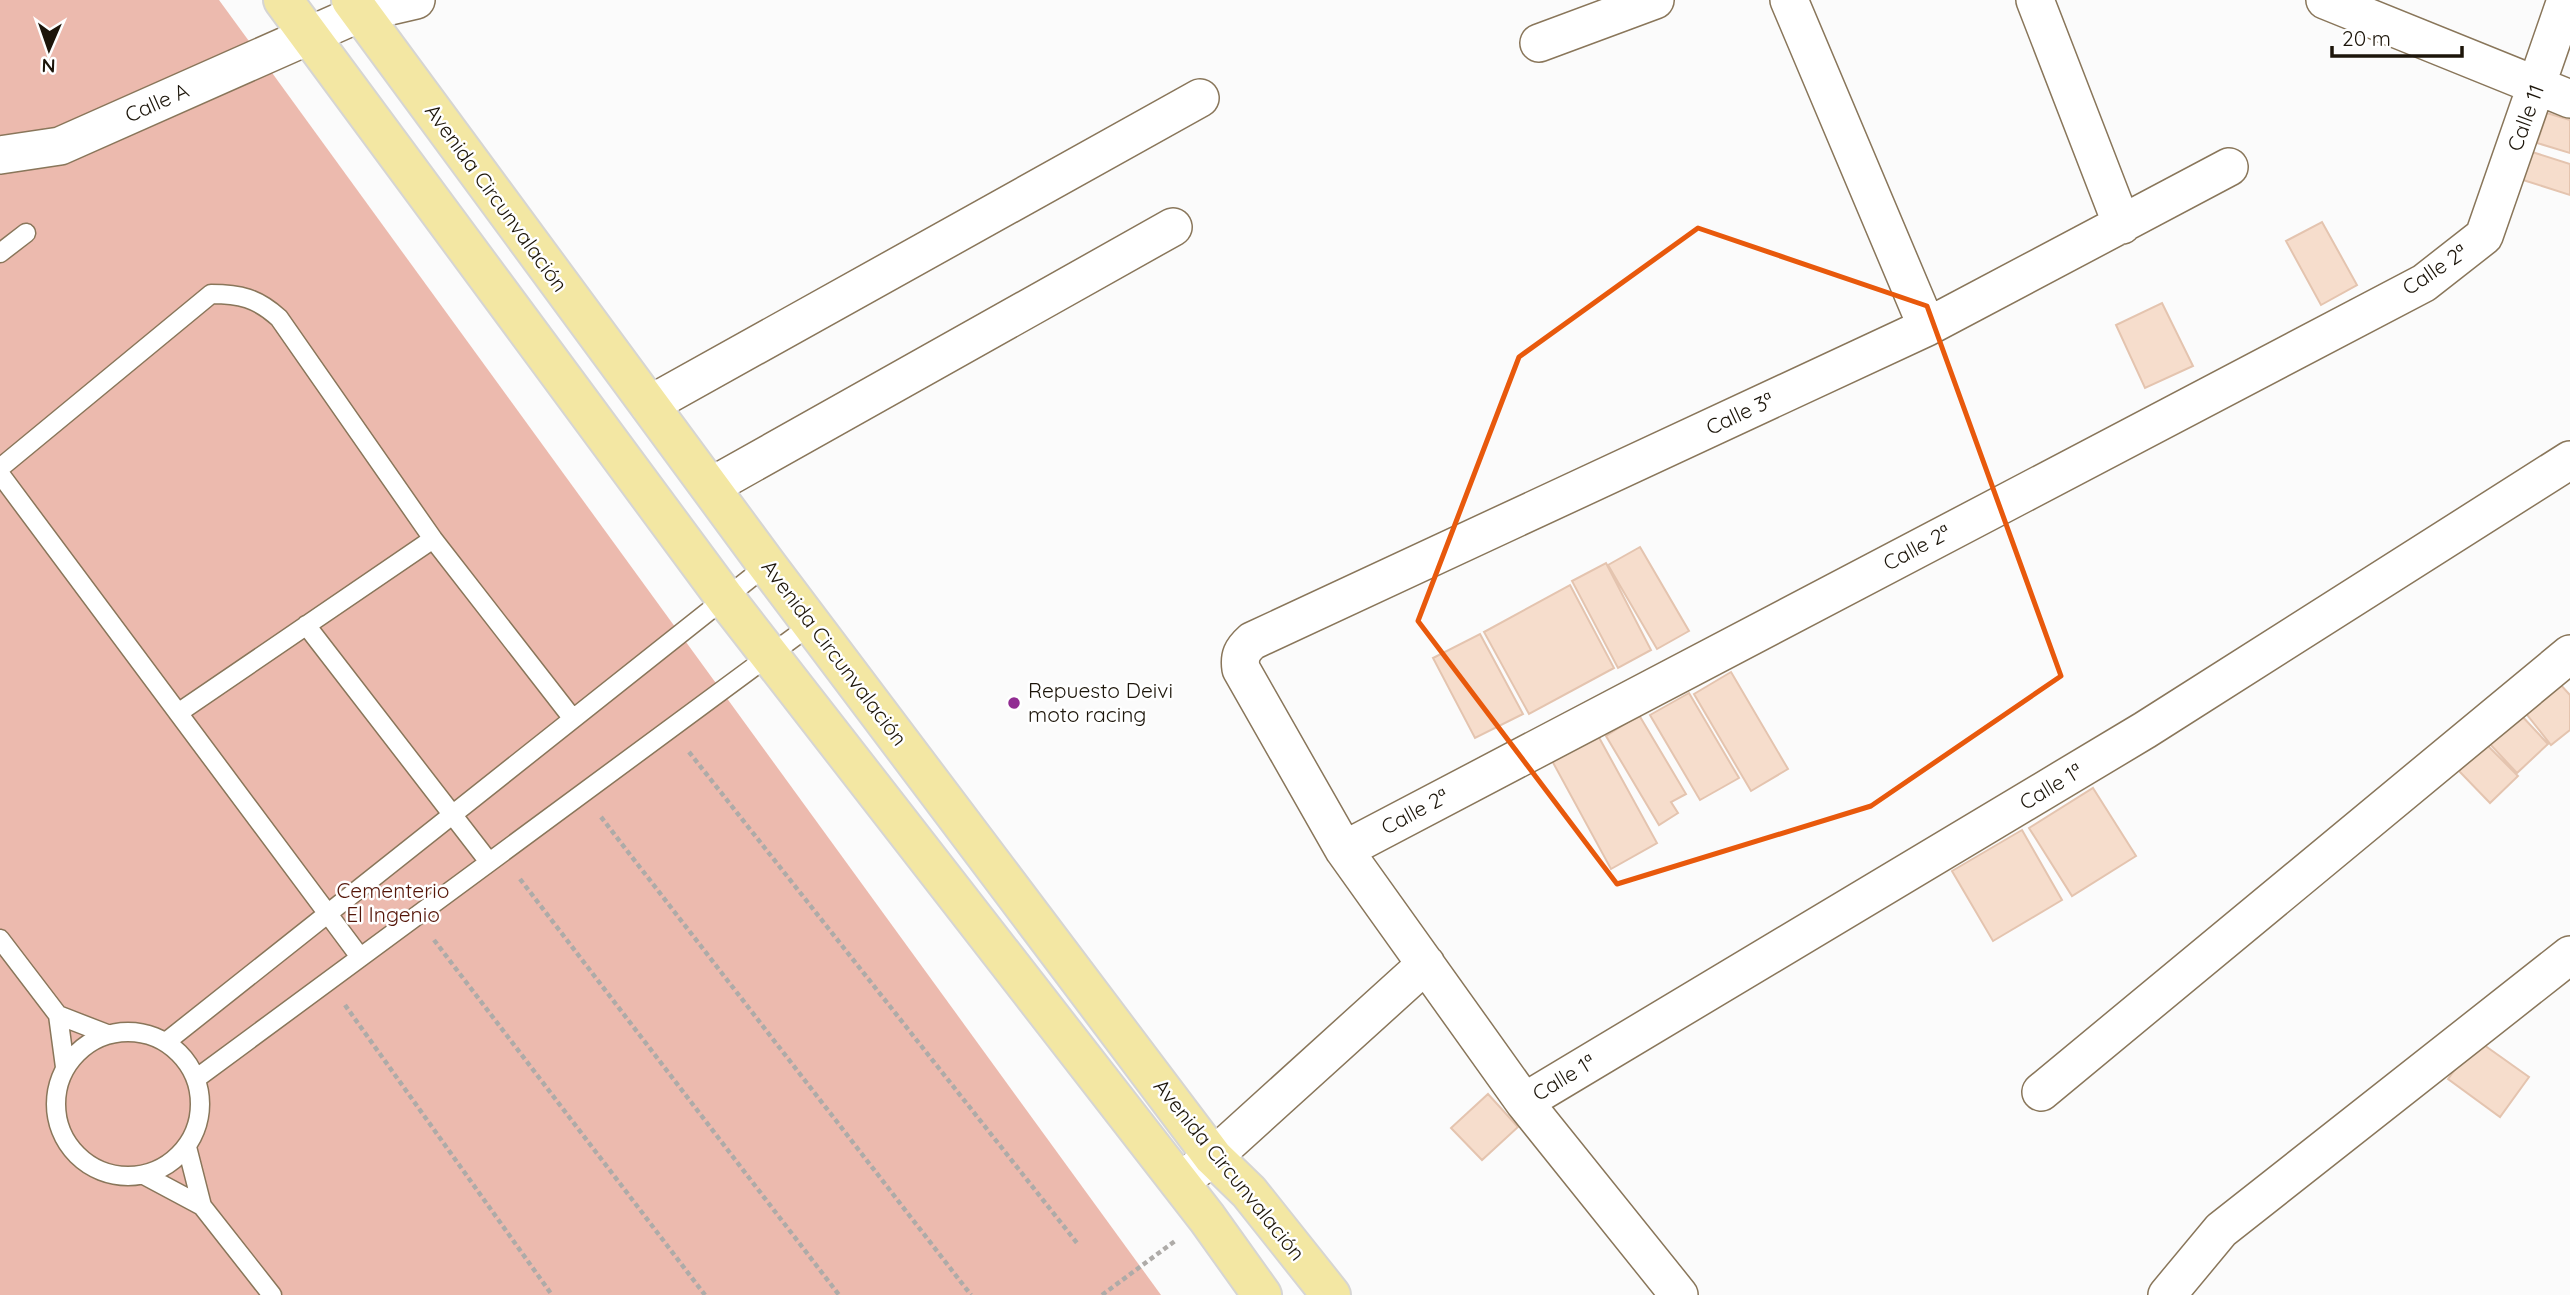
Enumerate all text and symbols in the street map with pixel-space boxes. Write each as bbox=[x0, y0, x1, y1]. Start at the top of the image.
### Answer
north arrow bbox=[14, 14, 84, 84]
scale bar bbox=[2332, 14, 2462, 58]
text: 20 m bbox=[2342, 25, 2391, 51]
text: N bbox=[41, 54, 56, 78]
street label: Calle A bbox=[121, 77, 193, 128]
street label: Calle 11 bbox=[2501, 81, 2549, 155]
street label: Avenida Circunvalación bbox=[420, 98, 574, 296]
street label: Calle 2ª bbox=[2397, 238, 2472, 300]
street label: Calle 3ª bbox=[1702, 386, 1778, 440]
street label: Calle 2ª bbox=[1878, 519, 1955, 576]
street label: Avenida Circunvalación bbox=[756, 554, 913, 750]
place label: Repuesto Deivi moto racing bbox=[1028, 677, 1173, 727]
marker: Repuesto Deivi moto racing bbox=[1006, 695, 1022, 711]
street label: Calle 1ª bbox=[2014, 757, 2087, 815]
street label: Calle 2ª bbox=[1376, 783, 1453, 840]
park label: Cementerio El Ingenio bbox=[337, 877, 449, 927]
street label: Calle 1ª bbox=[1527, 1048, 1600, 1106]
street label: Avenida Circunvalación bbox=[1149, 1073, 1311, 1265]

